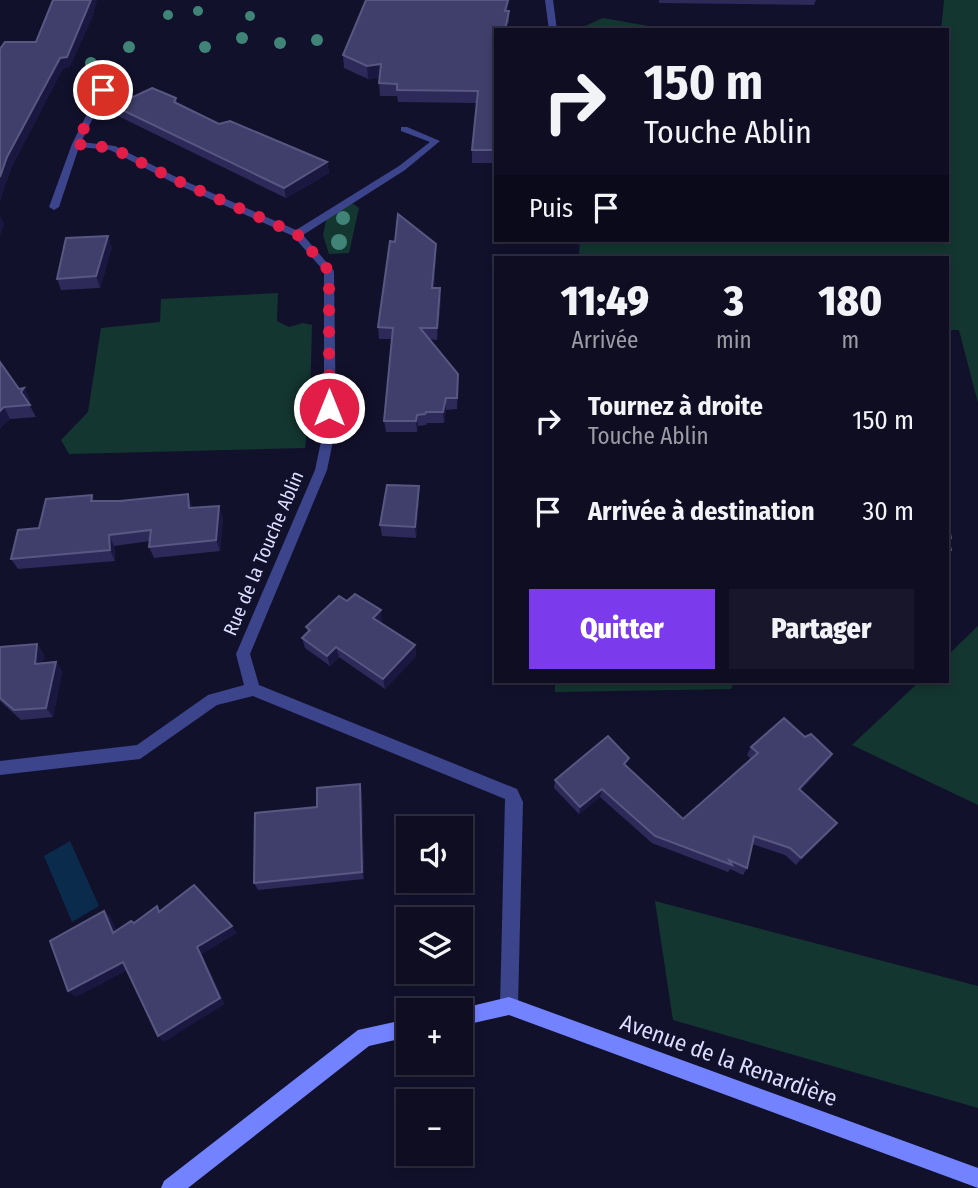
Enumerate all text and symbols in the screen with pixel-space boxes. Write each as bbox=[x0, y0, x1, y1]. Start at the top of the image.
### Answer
text: 150 m bbox=[644, 53, 763, 112]
icon: right bbox=[529, 56, 620, 147]
pin bbox=[73, 60, 133, 120]
icon: arrive bbox=[84, 71, 122, 109]
text: Touche Ablin bbox=[644, 113, 812, 151]
icon: arrive bbox=[587, 189, 625, 227]
text: Puis bbox=[529, 193, 573, 224]
text: 11:49 bbox=[561, 276, 649, 326]
text: 3 bbox=[724, 276, 744, 326]
text: 180 bbox=[818, 276, 882, 326]
text: Arrivée bbox=[572, 326, 638, 354]
text: min bbox=[716, 326, 752, 354]
text: m bbox=[841, 326, 859, 354]
position arrow bbox=[292, 371, 366, 445]
text: Tournez à droite bbox=[588, 391, 763, 422]
icon: right bbox=[529, 402, 567, 440]
text: 150 m bbox=[852, 405, 914, 436]
text: Touche Ablin bbox=[588, 422, 709, 450]
street label: Rue de la Touche Ablin bbox=[218, 467, 309, 639]
icon: arrive bbox=[529, 493, 567, 531]
text: Arrivée à destination bbox=[588, 496, 815, 527]
text: 30 m bbox=[863, 496, 914, 527]
button: Quitter bbox=[529, 589, 715, 669]
button: Partager bbox=[729, 589, 914, 669]
map controls bbox=[396, 816, 473, 1166]
button: sound bbox=[396, 816, 473, 893]
button: layers bbox=[396, 907, 473, 984]
button: + bbox=[396, 998, 473, 1075]
street label: Avenue de la Renardière bbox=[617, 1008, 841, 1112]
button: − bbox=[396, 1089, 473, 1166]

